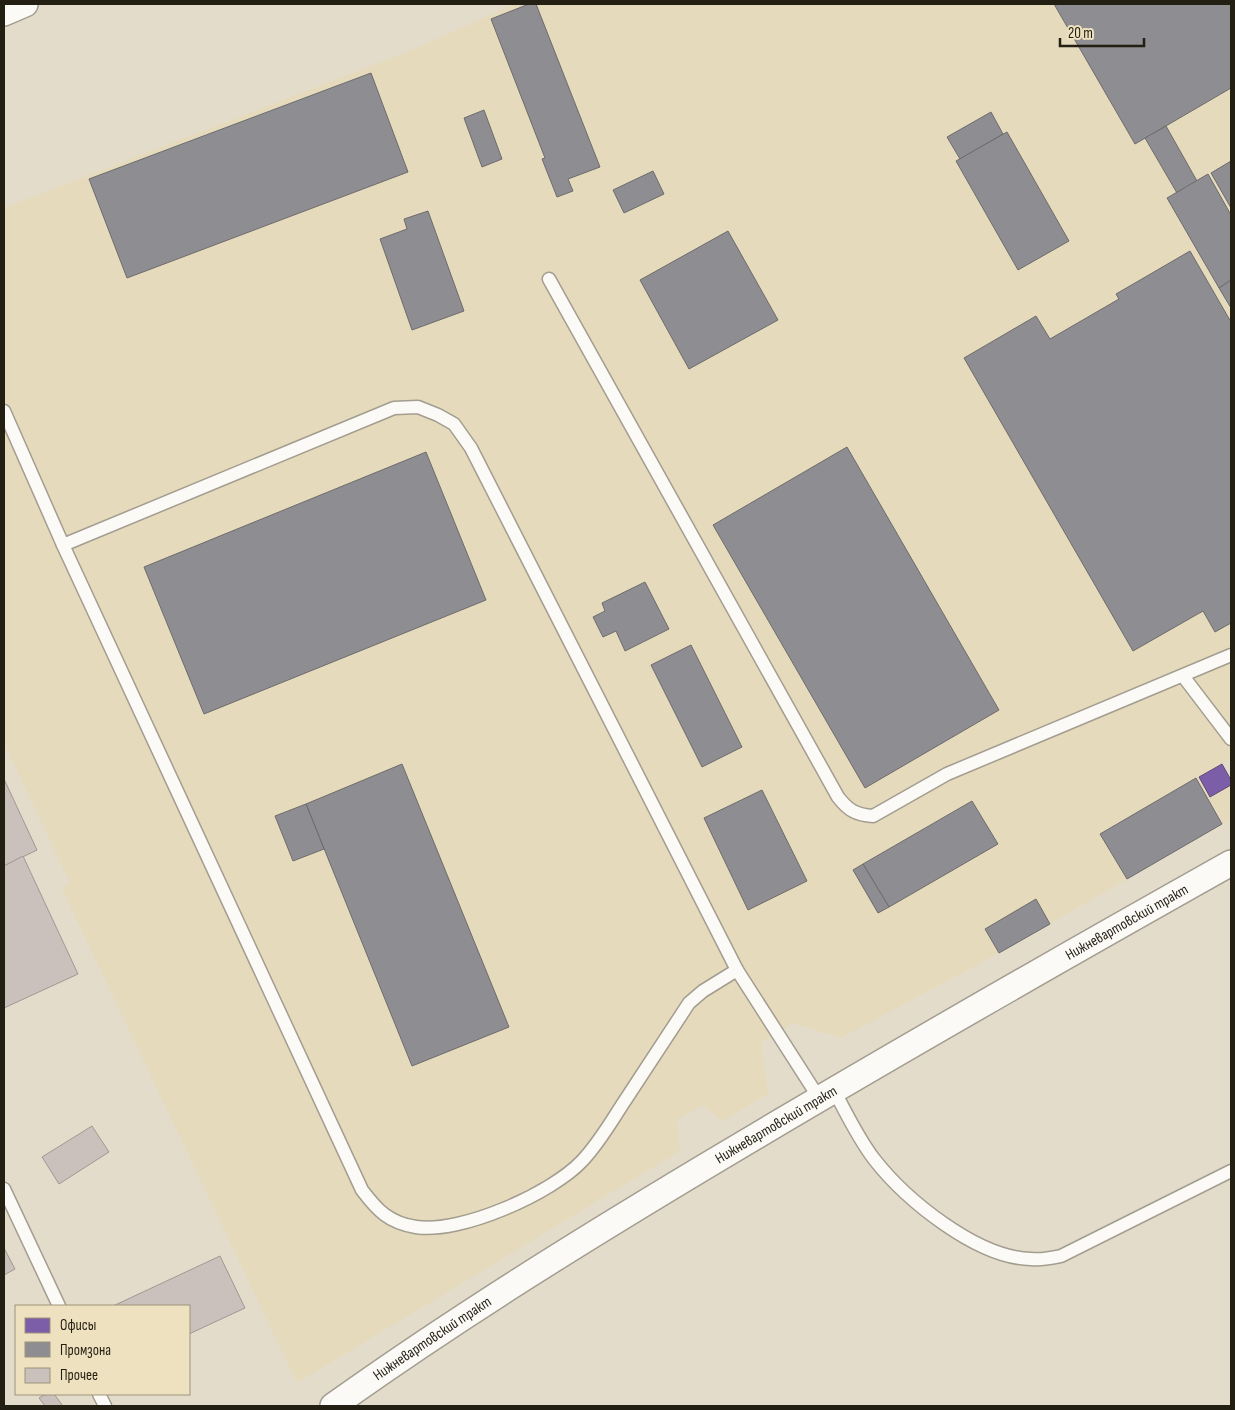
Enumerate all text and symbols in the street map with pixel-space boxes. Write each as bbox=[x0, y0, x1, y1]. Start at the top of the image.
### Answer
scale bar bbox=[1060, 15, 1144, 47]
text: 20 m bbox=[1068, 24, 1093, 43]
street label: Нижневартовский тракт bbox=[1062, 880, 1192, 965]
street label: Нижневартовский тракт bbox=[712, 1082, 841, 1168]
street label: Нижневартовский тракт bbox=[370, 1292, 495, 1385]
legend bbox=[15, 1305, 190, 1395]
text: Офисы bbox=[60, 1316, 96, 1335]
text: Промзона bbox=[60, 1341, 111, 1360]
text: Прочее bbox=[60, 1366, 98, 1385]

